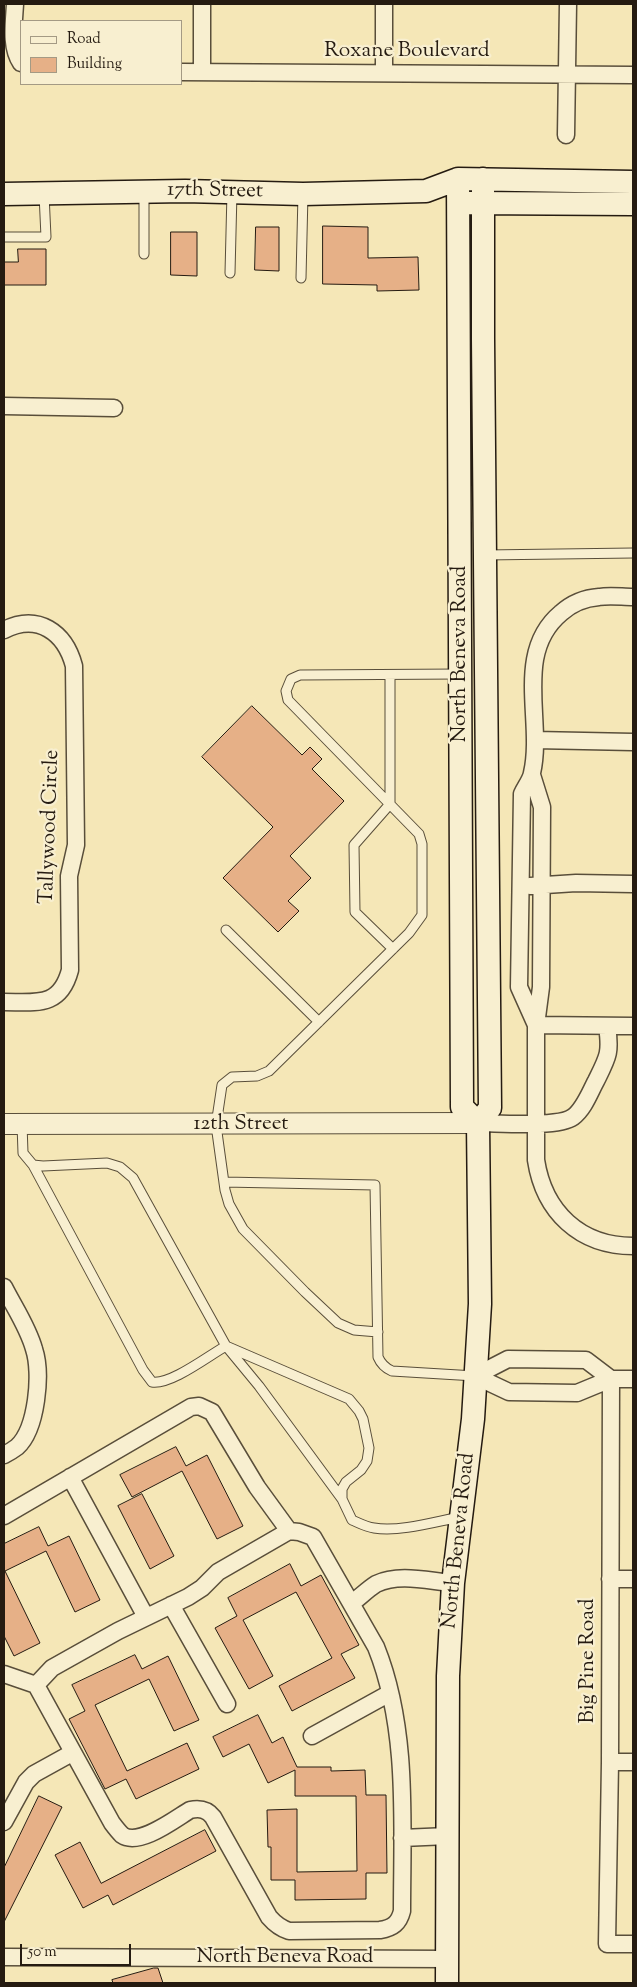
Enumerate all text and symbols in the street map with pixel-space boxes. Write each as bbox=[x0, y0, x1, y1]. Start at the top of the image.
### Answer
legend bbox=[20, 20, 182, 85]
text: Road bbox=[67, 29, 101, 50]
street label: Roxane Boulevard bbox=[324, 39, 490, 65]
text: Building bbox=[67, 54, 122, 75]
street label: 17th Street bbox=[167, 179, 263, 205]
street label: North Beneva Road bbox=[448, 566, 474, 742]
street label: Tallywood Circle bbox=[36, 750, 66, 904]
street label: 12th Street bbox=[193, 1112, 289, 1138]
street label: North Beneva Road bbox=[438, 1452, 482, 1630]
street label: Big Pine Road bbox=[576, 1599, 602, 1723]
scale bar bbox=[22, 1934, 134, 1966]
text: 50 m bbox=[28, 1942, 57, 1963]
street label: North Beneva Road bbox=[197, 1945, 373, 1971]

